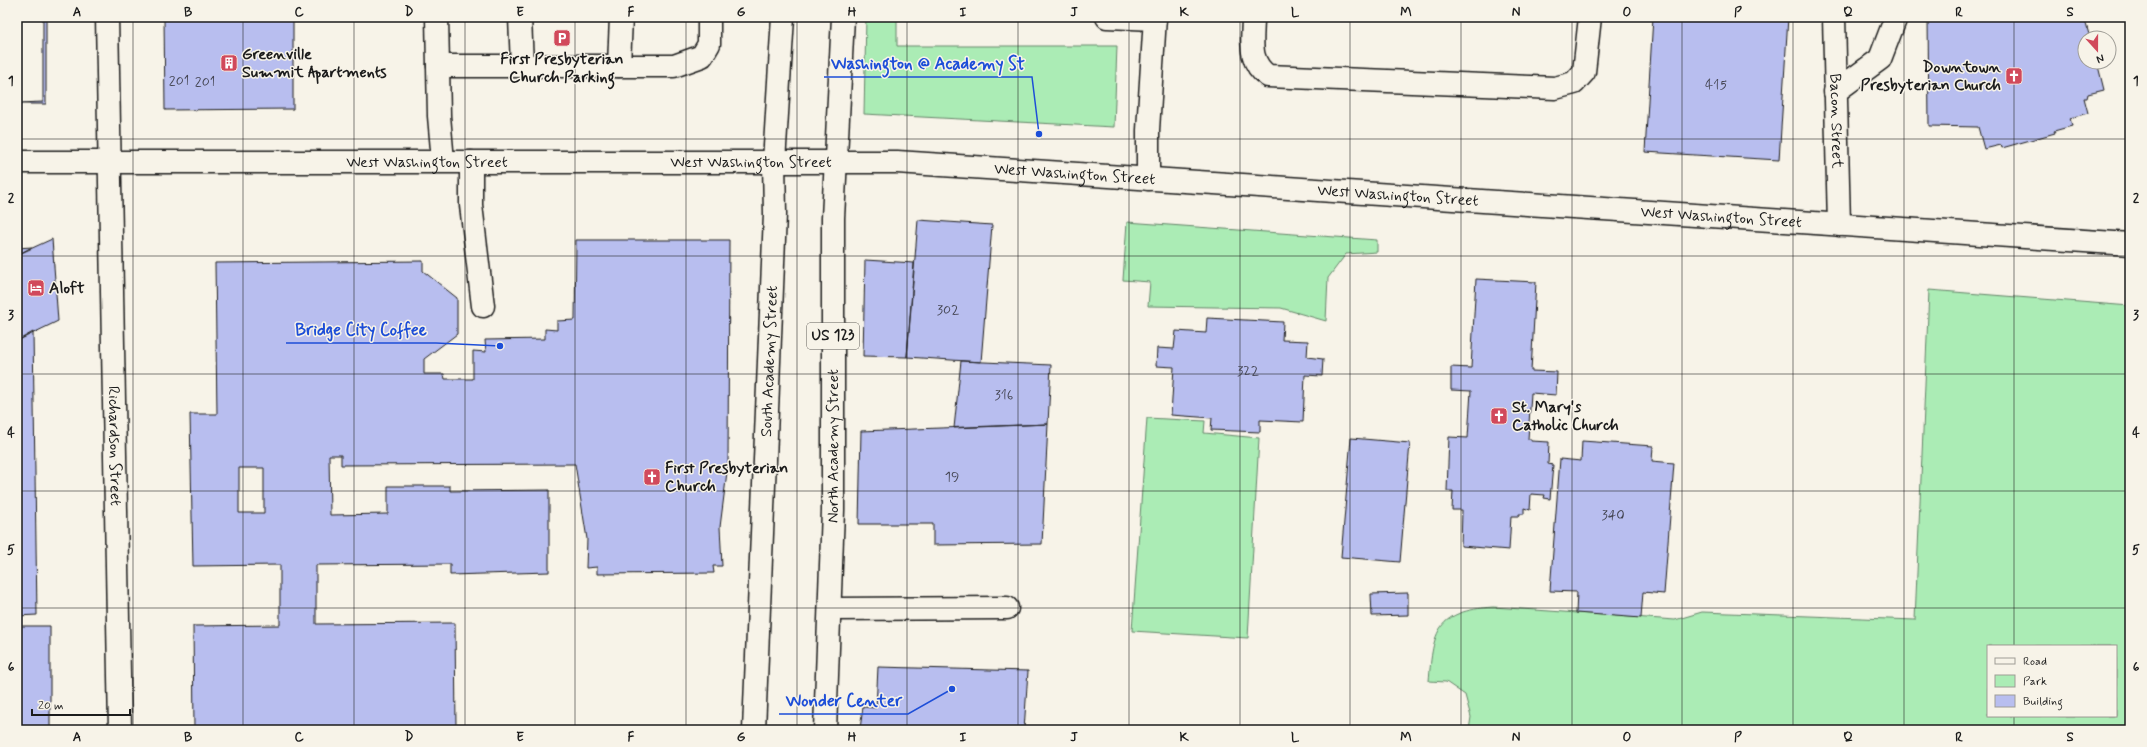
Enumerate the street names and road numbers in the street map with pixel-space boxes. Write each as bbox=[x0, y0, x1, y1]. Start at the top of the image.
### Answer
street label: Bacon Street bbox=[1825, 73, 1848, 169]
street label: West Washington Street bbox=[346, 152, 508, 174]
street label: West Washington Street bbox=[670, 152, 832, 174]
street label: West Washington Street bbox=[993, 158, 1156, 190]
street label: West Washington Street bbox=[1317, 179, 1479, 211]
street label: West Washington Street bbox=[1640, 201, 1803, 233]
street label: South Academy Street bbox=[755, 285, 783, 438]
road number: US 123 bbox=[807, 323, 859, 349]
street label: North Academy Street bbox=[822, 369, 844, 524]
street label: Richardson Street bbox=[103, 386, 126, 506]

